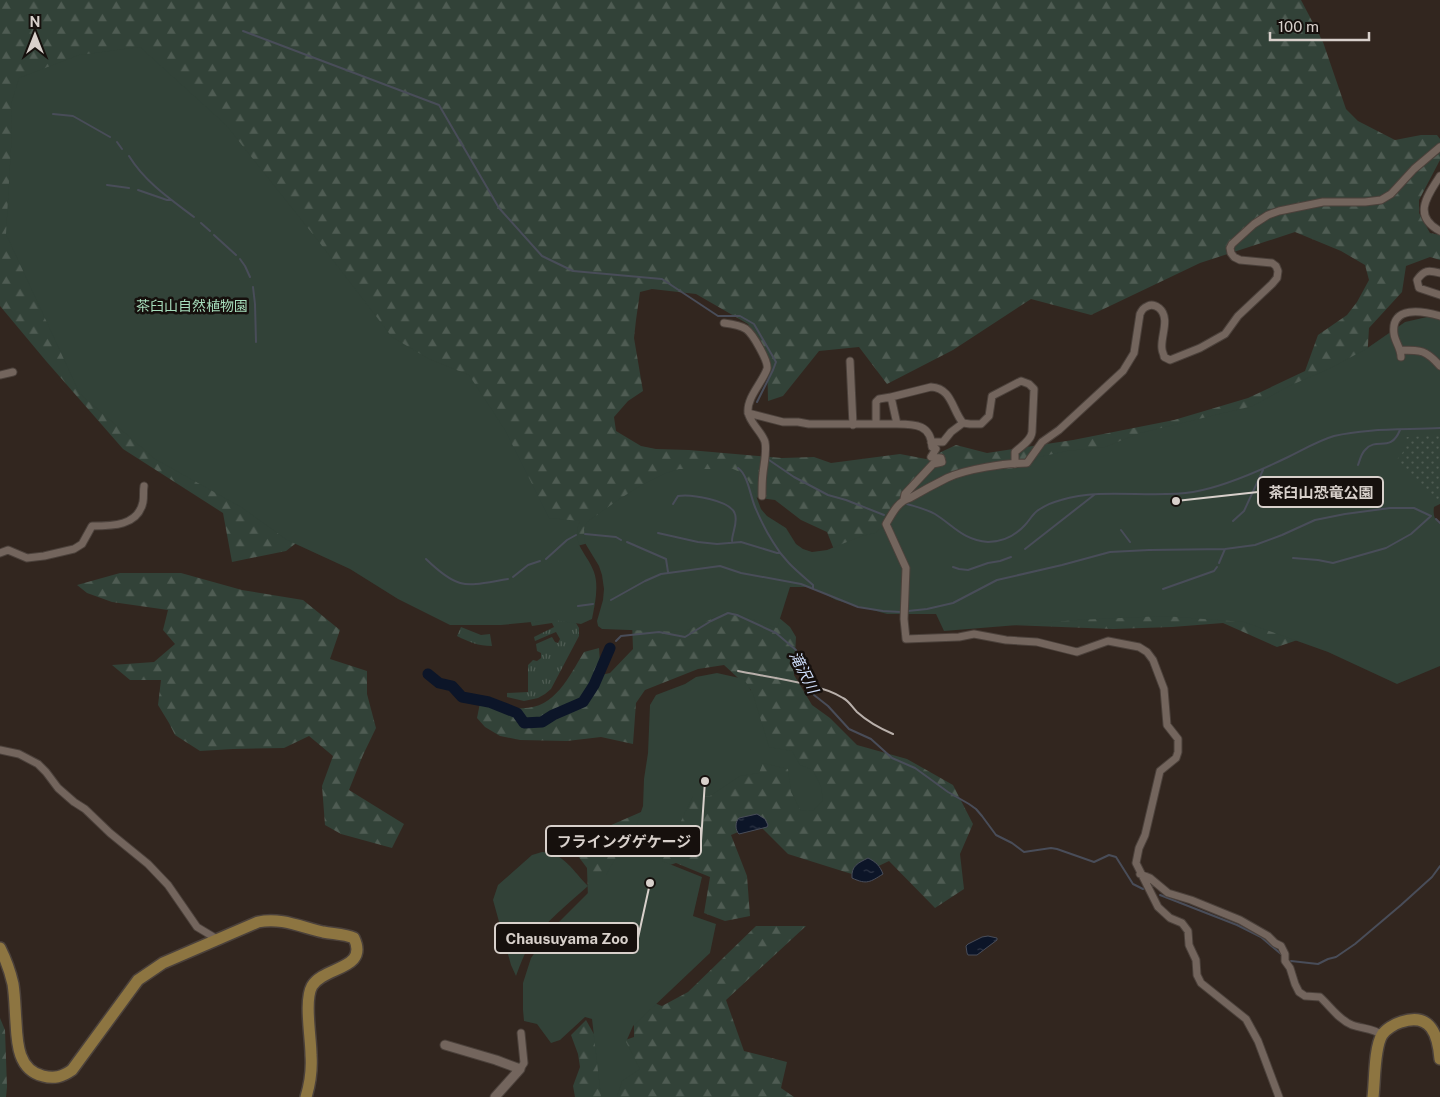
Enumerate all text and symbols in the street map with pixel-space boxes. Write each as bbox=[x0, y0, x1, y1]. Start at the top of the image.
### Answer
north arrow bbox=[10, 10, 60, 60]
scale bar bbox=[1270, 10, 1369, 42]
text: N bbox=[30, 14, 40, 30]
text: 100 m bbox=[1278, 18, 1319, 35]
park label: 茶臼山自然植物園 bbox=[136, 298, 248, 314]
callout: 茶臼山恐竜公園 bbox=[1258, 477, 1383, 507]
text: 茶臼山恐竜公園 bbox=[1268, 484, 1374, 501]
water label: 滝沢川 bbox=[786, 648, 823, 698]
callout: フライングゲケージ bbox=[546, 826, 701, 856]
text: フライングゲケージ bbox=[557, 833, 691, 850]
callout: Chausuyama Zoo bbox=[495, 923, 638, 953]
text: Chausuyama Zoo bbox=[506, 930, 629, 947]

